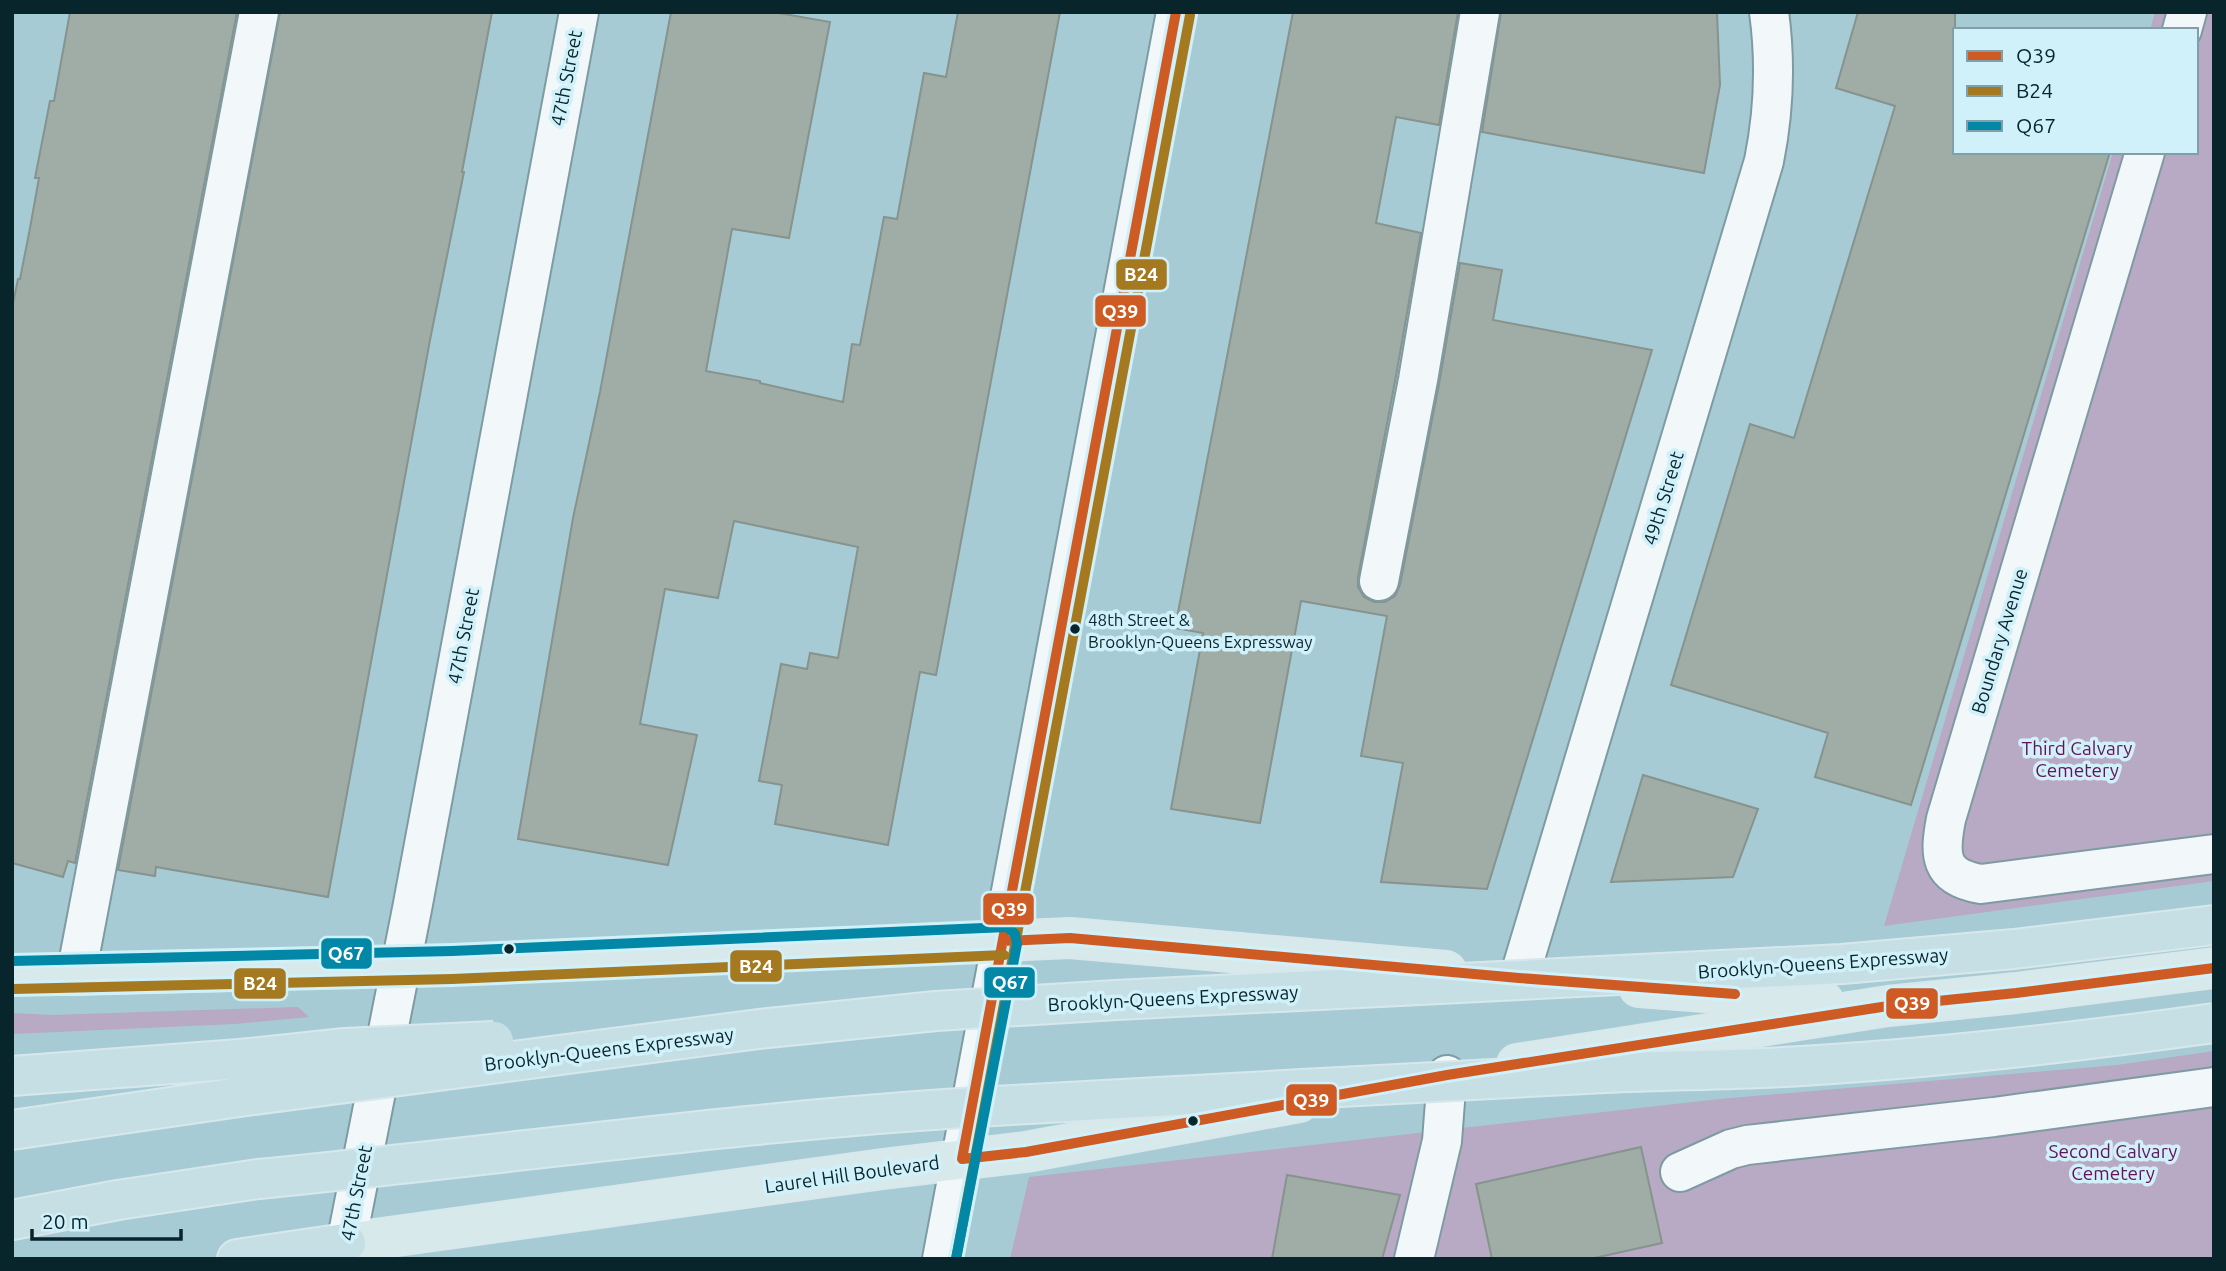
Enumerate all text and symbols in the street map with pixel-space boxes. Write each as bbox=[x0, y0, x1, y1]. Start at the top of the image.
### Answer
street label: 47th Street bbox=[546, 28, 586, 128]
legend bbox=[1953, 28, 2198, 154]
text: Q39 bbox=[2016, 43, 2056, 67]
text: B24 bbox=[2016, 78, 2053, 102]
text: Q67 bbox=[2016, 113, 2056, 137]
line badge: B24 bbox=[1115, 258, 1168, 291]
text: B24 bbox=[1124, 263, 1158, 285]
line badge: Q39 bbox=[1094, 294, 1147, 328]
text: Q39 bbox=[1102, 300, 1138, 322]
street label: 49th Street bbox=[1638, 448, 1688, 548]
street label: Boundary Avenue bbox=[1966, 566, 2032, 716]
street label: 47th Street bbox=[443, 586, 483, 686]
place label: 48th Street & Brooklyn-Queens Expressway bbox=[1088, 610, 1313, 651]
marker: 48th Street & Brooklyn-Queens Expressway bbox=[1068, 622, 1082, 636]
park label: Third Calvary Cemetery bbox=[2022, 737, 2132, 781]
line badge: Q39 bbox=[982, 892, 1035, 926]
text: Q39 bbox=[991, 898, 1027, 920]
line badge: Q67 bbox=[320, 937, 373, 970]
text: Q67 bbox=[328, 942, 364, 964]
unlabelled marker bbox=[502, 942, 516, 956]
street label: Brooklyn-Queens Expressway bbox=[1697, 943, 1949, 983]
line badge: B24 bbox=[729, 949, 783, 983]
text: B24 bbox=[739, 955, 773, 977]
line badge: Q67 bbox=[983, 966, 1036, 999]
line badge: B24 bbox=[233, 967, 287, 1000]
text: Q67 bbox=[992, 971, 1028, 993]
text: B24 bbox=[243, 972, 277, 994]
street label: Brooklyn-Queens Expressway bbox=[1047, 980, 1299, 1016]
line badge: Q39 bbox=[1885, 987, 1939, 1020]
text: Q39 bbox=[1894, 992, 1930, 1014]
street label: Brooklyn-Queens Expressway bbox=[483, 1023, 735, 1075]
line badge: Q39 bbox=[1285, 1083, 1338, 1117]
text: Q39 bbox=[1293, 1089, 1329, 1111]
unlabelled marker bbox=[1186, 1114, 1200, 1128]
park label: Second Calvary Cemetery bbox=[2049, 1140, 2177, 1184]
street label: 47th Street bbox=[336, 1143, 376, 1243]
street label: Laurel Hill Boulevard bbox=[763, 1151, 941, 1197]
scale bar bbox=[32, 1198, 180, 1242]
text: 20 m bbox=[42, 1209, 89, 1233]

